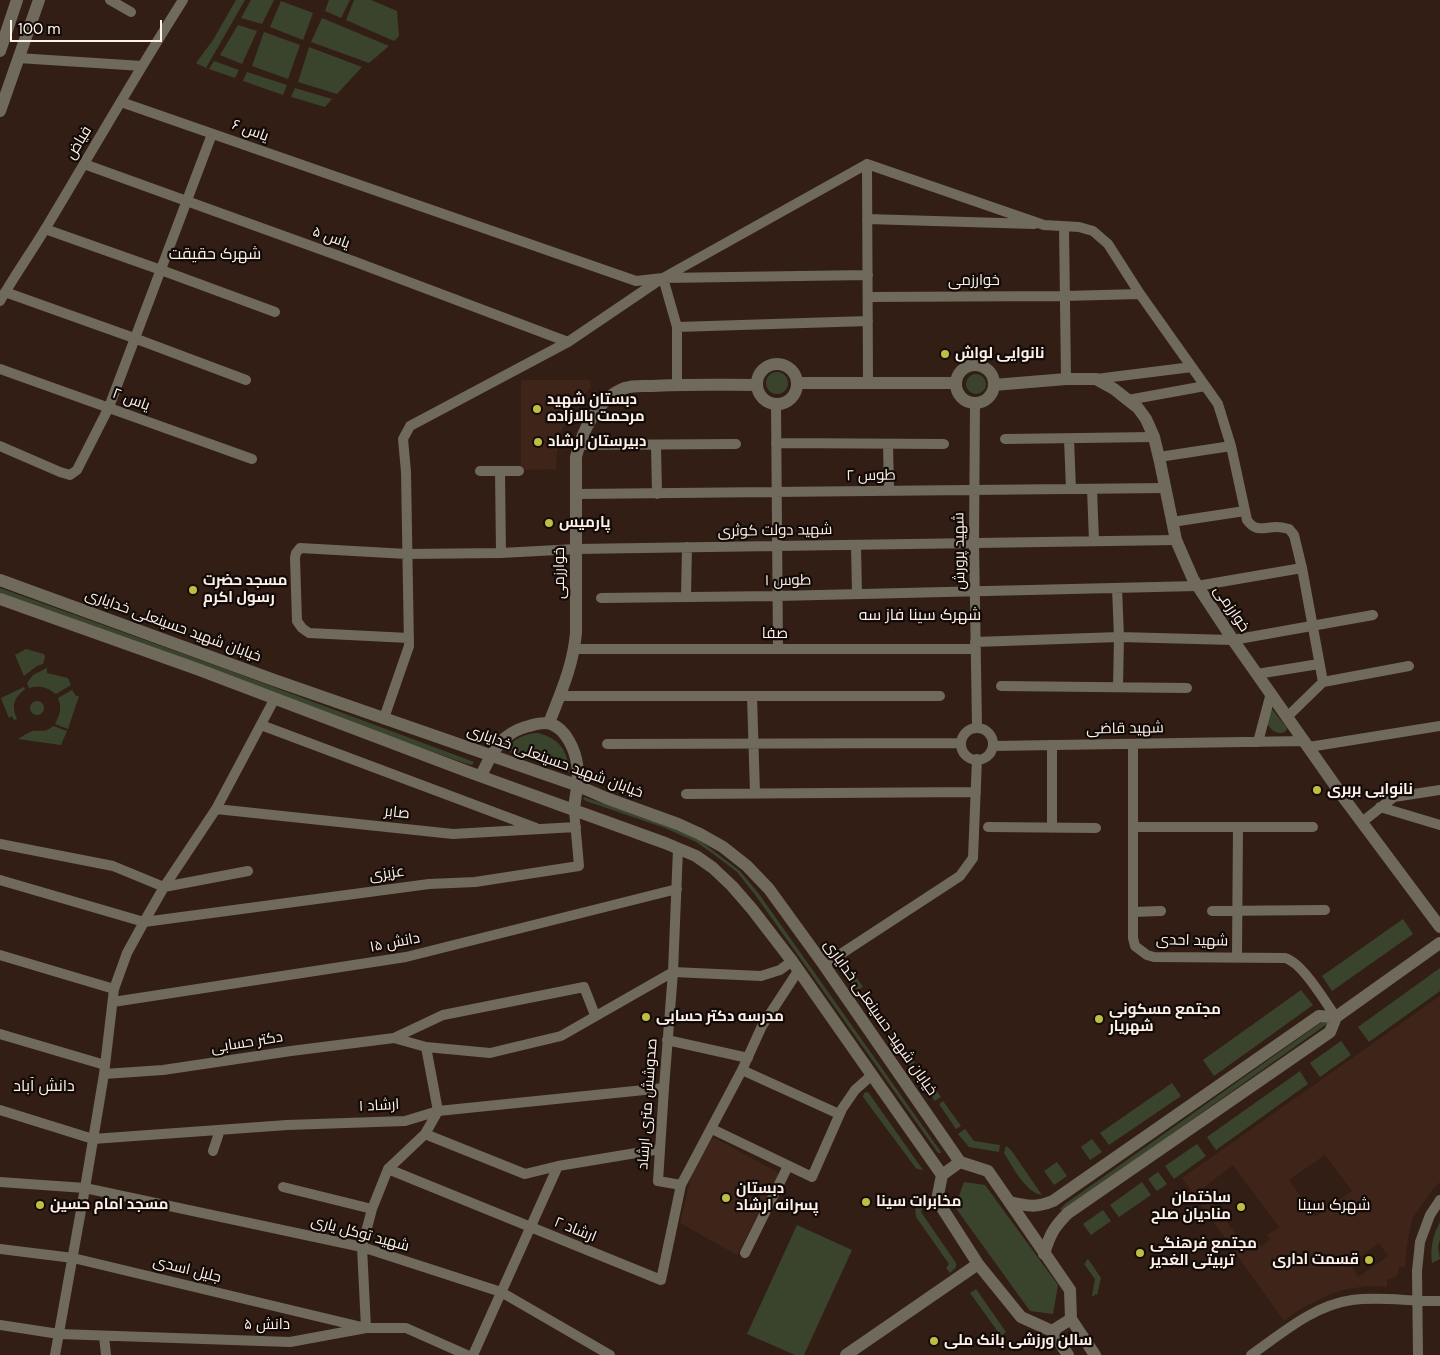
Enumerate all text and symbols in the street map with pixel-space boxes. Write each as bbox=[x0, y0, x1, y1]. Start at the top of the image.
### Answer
scale bar bbox=[12, 10, 165, 42]
text: 100 m bbox=[18, 19, 61, 39]
street label: یاس ۶ bbox=[229, 116, 271, 146]
street label: فیاض bbox=[62, 123, 96, 163]
street label: یاس ۵ bbox=[310, 223, 352, 253]
district label: شهرک حقیقت bbox=[169, 245, 261, 265]
street label: خوارزمی bbox=[948, 272, 1000, 290]
place label: نانوایی لواش bbox=[955, 345, 1044, 363]
marker: نانوایی لواش bbox=[939, 348, 951, 360]
street label: یاس ۲ bbox=[110, 385, 152, 415]
place label: دبستان شهید مرحمت بالازاده bbox=[547, 391, 645, 426]
marker: دبستان شهید مرحمت بالازاده bbox=[531, 403, 543, 415]
place label: دبیرستان ارشاد bbox=[548, 433, 646, 451]
marker: دبیرستان ارشاد bbox=[532, 436, 544, 448]
street label: طوس ۲ bbox=[846, 467, 896, 485]
street label: شهید پرورش bbox=[950, 512, 970, 590]
place label: پارمیس bbox=[559, 514, 610, 532]
marker: پارمیس bbox=[543, 517, 555, 529]
street label: شهید دولت کوثری bbox=[718, 521, 832, 541]
street label: خوارزمی bbox=[551, 547, 569, 599]
place label: مسجد حضرت رسول اکرم bbox=[203, 572, 287, 607]
street label: طوس ۱ bbox=[765, 572, 811, 590]
street label: خوارزمی bbox=[1209, 582, 1253, 636]
marker: مسجد حضرت رسول اکرم bbox=[187, 584, 199, 596]
street label: خیابان شهید حسینعلی خدایاری bbox=[83, 586, 263, 666]
district label: شهرک سینا فاز سه bbox=[859, 606, 981, 626]
street label: صفا bbox=[762, 625, 788, 643]
street label: شهید قاضی bbox=[1086, 719, 1164, 739]
street label: خیابان شهید حسینعلی خدایاری bbox=[465, 722, 645, 802]
place label: نانوایی بربری bbox=[1327, 781, 1413, 799]
marker: نانوایی بربری bbox=[1311, 784, 1323, 796]
street label: صابر bbox=[384, 803, 410, 823]
street label: عزیزی bbox=[368, 863, 406, 885]
street label: دانش ۱۵ bbox=[368, 929, 422, 957]
street label: شهید احدی bbox=[1156, 931, 1228, 951]
street label: خیابان شهید حسینعلی خدایاری bbox=[819, 937, 941, 1099]
place label: مجتمع مسکونی شهریار bbox=[1109, 1001, 1221, 1036]
place label: مدرسه دکتر حسابی bbox=[656, 1008, 784, 1026]
marker: مدرسه دکتر حسابی bbox=[640, 1011, 652, 1023]
marker: مجتمع مسکونی شهریار bbox=[1093, 1013, 1105, 1025]
street label: دکتر حسابی bbox=[210, 1028, 284, 1058]
street label: صدوشش متری ارشاد bbox=[634, 1038, 662, 1170]
district label: دانش آباد bbox=[13, 1077, 75, 1097]
street label: ارشاد ۱ bbox=[358, 1096, 400, 1116]
place label: دبستان پسرانه ارشاد bbox=[736, 1180, 818, 1215]
place label: ساختمان منادیان صلح bbox=[1151, 1189, 1231, 1224]
marker: دبستان پسرانه ارشاد bbox=[720, 1192, 732, 1204]
place label: مخابرات سینا bbox=[876, 1193, 961, 1211]
place label: مسجد امام حسین bbox=[50, 1196, 169, 1214]
marker: مخابرات سینا bbox=[860, 1196, 872, 1208]
district label: شهرک سینا bbox=[1298, 1196, 1370, 1216]
marker: مسجد امام حسین bbox=[34, 1199, 46, 1211]
marker: ساختمان منادیان صلح bbox=[1235, 1201, 1247, 1213]
street label: شهید توکل یاری bbox=[309, 1212, 411, 1256]
street label: ارشاد ۲ bbox=[551, 1213, 599, 1247]
place label: مجتمع فرهنگی تربیتی الغدیر bbox=[1150, 1235, 1257, 1270]
marker: مجتمع فرهنگی تربیتی الغدیر bbox=[1134, 1247, 1146, 1259]
place label: قسمت اداری bbox=[1272, 1251, 1359, 1269]
street label: جلیل اسدی bbox=[151, 1253, 223, 1287]
marker: قسمت اداری bbox=[1363, 1254, 1375, 1266]
street label: دانش ۵ bbox=[244, 1316, 290, 1334]
place label: سالن ورزشی بانک ملی bbox=[944, 1332, 1092, 1350]
marker: سالن ورزشی بانک ملی bbox=[928, 1335, 940, 1347]

